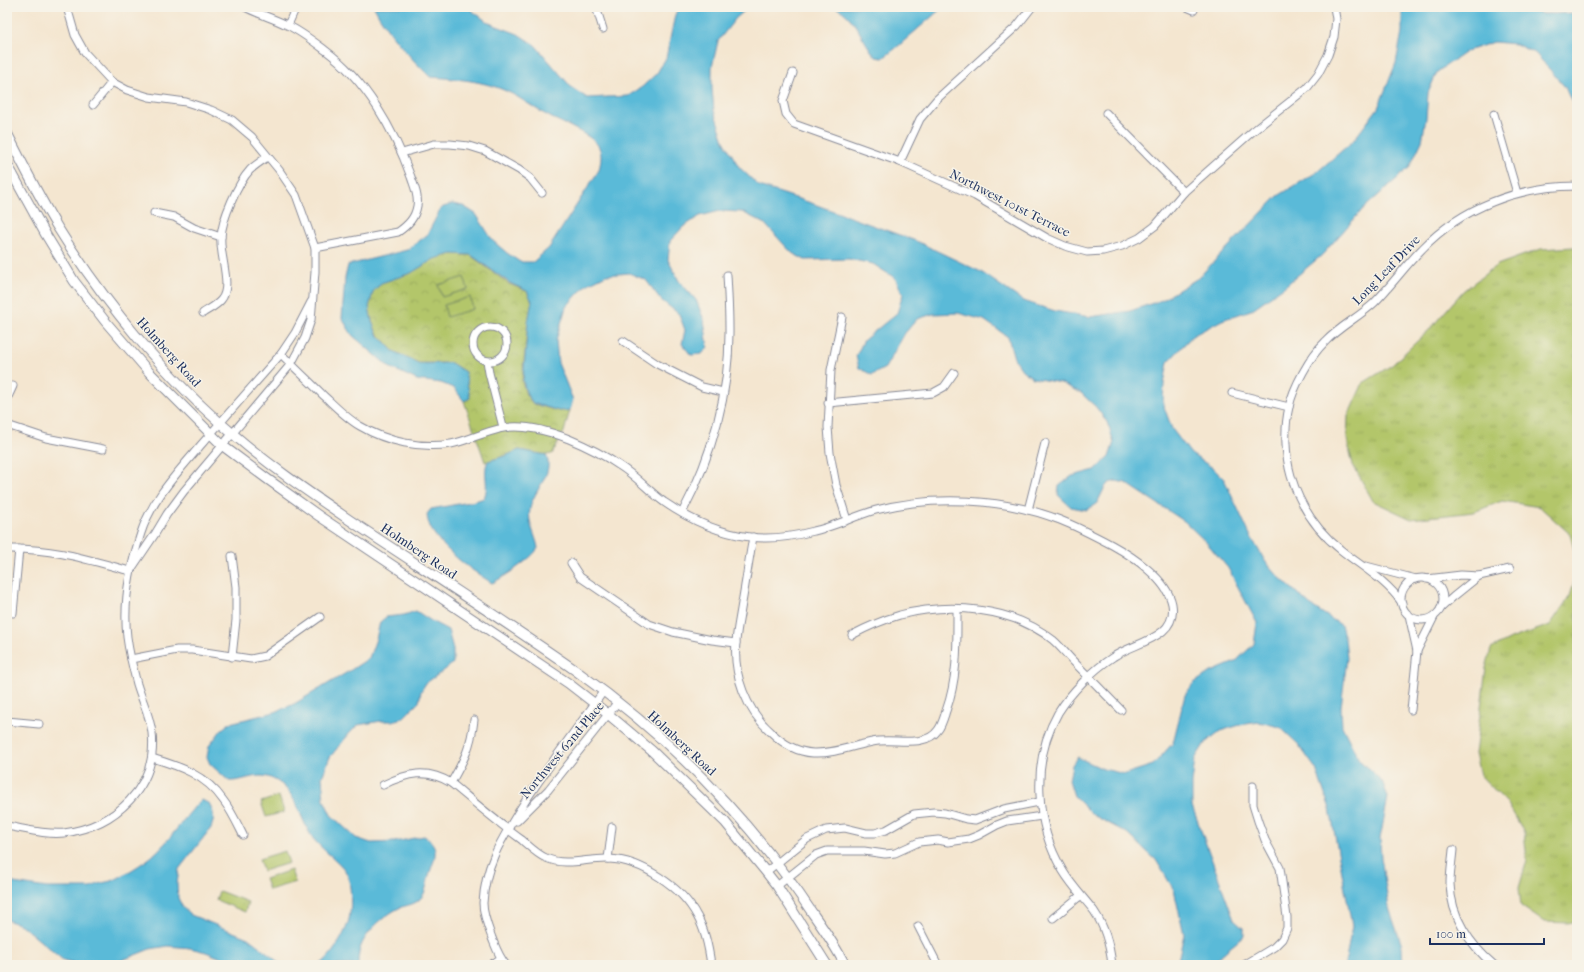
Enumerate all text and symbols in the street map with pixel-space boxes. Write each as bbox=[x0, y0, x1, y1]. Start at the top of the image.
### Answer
street label: Northwest 101st Terrace bbox=[947, 166, 1073, 240]
street label: Long Leaf Drive bbox=[1349, 232, 1423, 308]
street label: Holmberg Road bbox=[134, 314, 205, 391]
street label: Holmberg Road bbox=[378, 520, 461, 582]
street label: Northwest 62nd Place bbox=[517, 698, 607, 802]
street label: Holmberg Road bbox=[645, 707, 720, 779]
scale bar bbox=[1430, 920, 1544, 946]
text: 100 m bbox=[1436, 927, 1466, 941]

